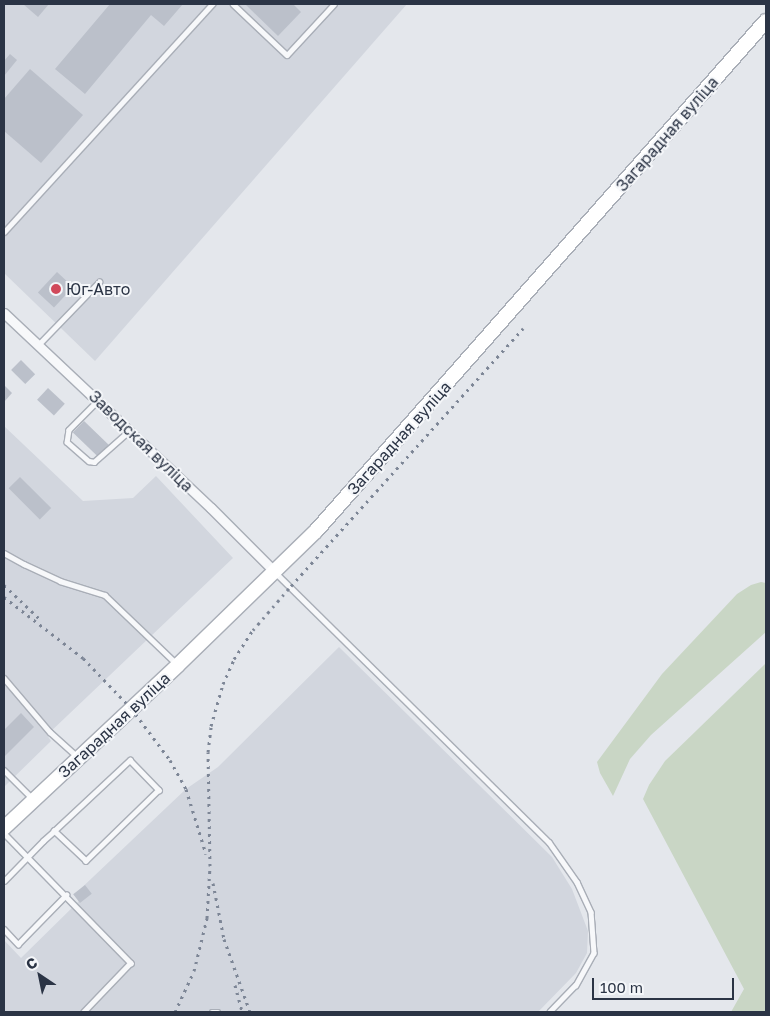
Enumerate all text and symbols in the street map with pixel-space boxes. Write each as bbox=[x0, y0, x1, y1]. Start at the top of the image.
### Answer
street label: Загарадная вуліца bbox=[612, 73, 722, 195]
place label: Юг-Авто bbox=[66, 279, 130, 299]
marker: Юг-Авто bbox=[50, 283, 62, 295]
street label: Загарадная вуліца bbox=[343, 377, 455, 499]
street label: Заводская вуліца bbox=[85, 386, 197, 496]
street label: Загарадная вуліца bbox=[54, 668, 174, 782]
north arrow bbox=[15, 951, 65, 1001]
text: С bbox=[22, 953, 40, 973]
scale bar bbox=[595, 968, 738, 1000]
text: 100 m bbox=[600, 978, 643, 996]

